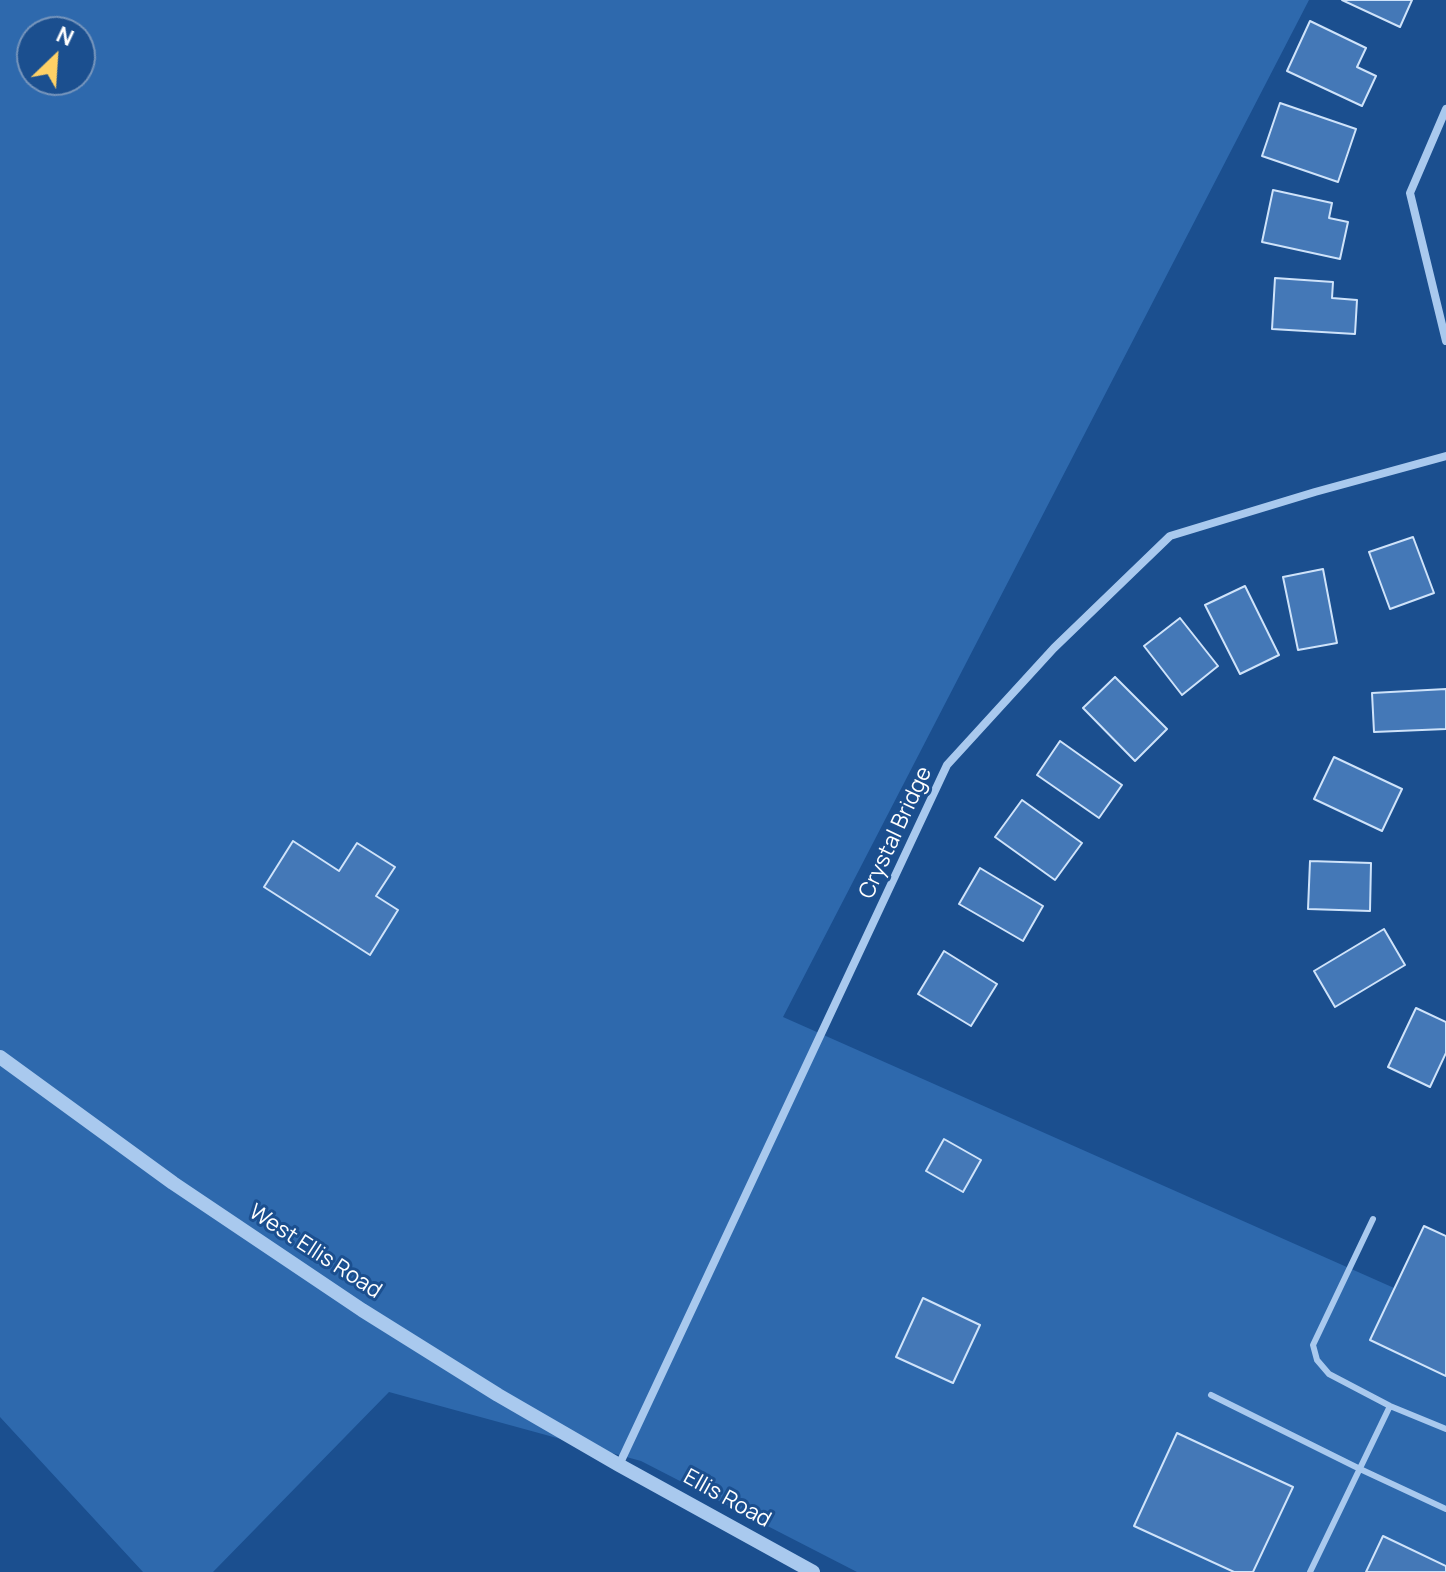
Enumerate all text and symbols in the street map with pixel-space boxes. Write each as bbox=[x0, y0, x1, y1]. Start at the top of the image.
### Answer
north arrow bbox=[16, 16, 96, 96]
text: N bbox=[52, 19, 79, 53]
street label: Crystal Bridge bbox=[854, 763, 938, 903]
street label: West Ellis Road bbox=[244, 1199, 386, 1305]
street label: Ellis Road bbox=[679, 1464, 775, 1534]

